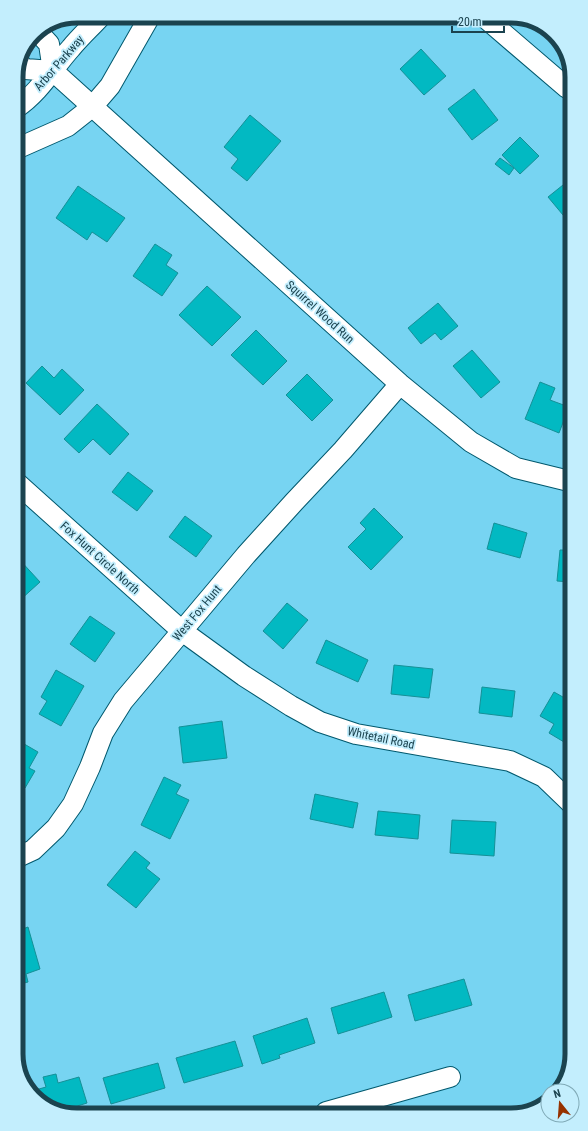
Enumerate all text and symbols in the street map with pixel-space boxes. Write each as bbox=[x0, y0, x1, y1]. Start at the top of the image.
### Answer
scale bar bbox=[452, 8, 504, 34]
text: 20 m bbox=[458, 15, 482, 29]
street label: Arbor Parkway bbox=[31, 32, 87, 94]
street label: Squirrel Wood Run bbox=[283, 278, 357, 346]
street label: Fox Hunt Circle North bbox=[58, 519, 143, 597]
street label: West Fox Hunt bbox=[170, 582, 225, 644]
street label: Whitetail Road bbox=[346, 724, 416, 752]
north arrow bbox=[540, 1083, 580, 1123]
text: N bbox=[552, 1087, 563, 1101]

